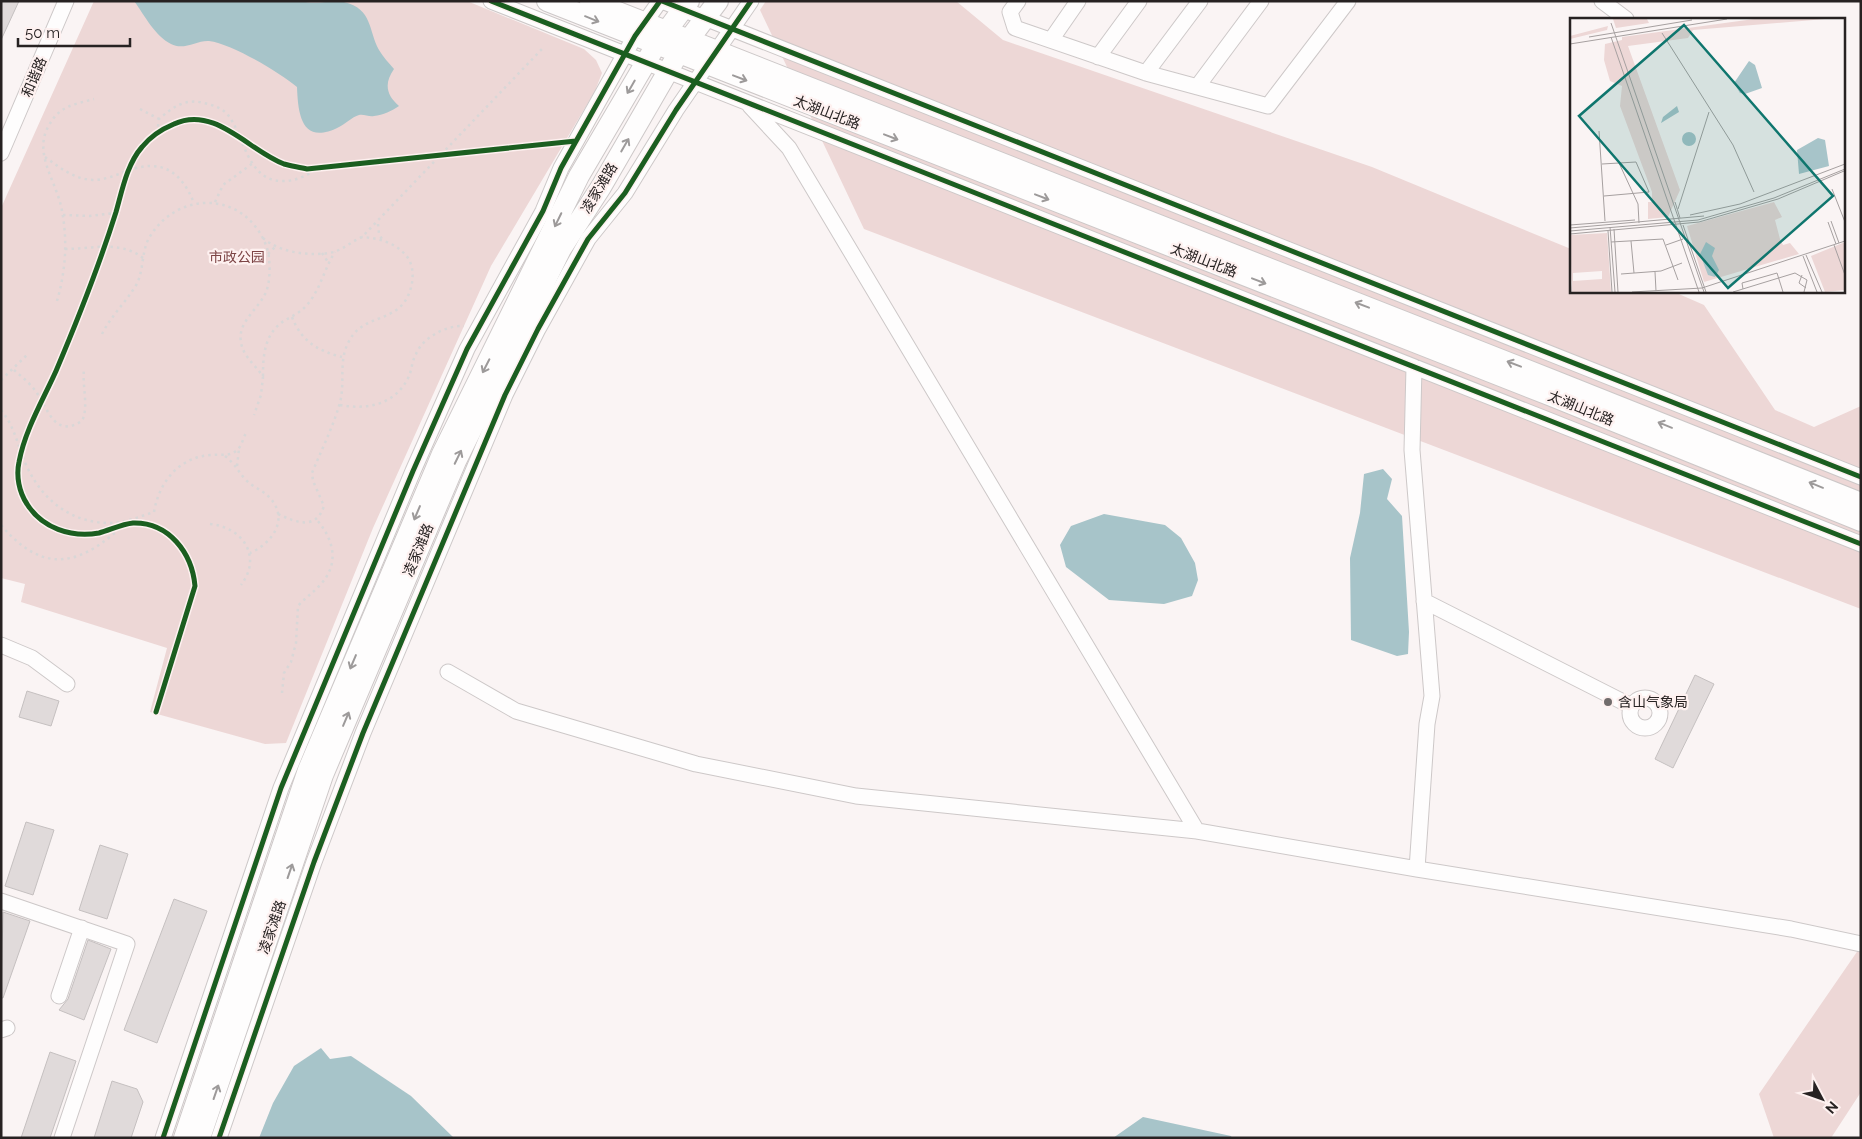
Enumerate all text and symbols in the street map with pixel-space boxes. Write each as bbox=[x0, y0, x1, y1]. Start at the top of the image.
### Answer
scale bar bbox=[18, 15, 130, 47]
one-way arrow bbox=[585, 16, 600, 25]
inset map bbox=[1570, 18, 1844, 292]
text: 50 m bbox=[25, 24, 60, 42]
street label: 和谐路 bbox=[18, 55, 50, 99]
one-way arrow bbox=[732, 74, 747, 83]
one-way arrow bbox=[626, 79, 636, 94]
street label: 太湖山北路 bbox=[791, 92, 863, 132]
one-way arrow bbox=[883, 133, 898, 143]
one-way arrow bbox=[621, 139, 631, 153]
street label: 凌家滩路 bbox=[578, 160, 620, 216]
one-way arrow bbox=[1034, 192, 1049, 202]
one-way arrow bbox=[553, 212, 562, 227]
street label: 太湖山北路 bbox=[1168, 240, 1240, 280]
park label: 市政公园 bbox=[209, 249, 265, 265]
one-way arrow bbox=[1251, 277, 1266, 287]
one-way arrow bbox=[1355, 300, 1371, 309]
one-way arrow bbox=[481, 358, 490, 373]
one-way arrow bbox=[1507, 359, 1522, 369]
street label: 太湖山北路 bbox=[1546, 387, 1616, 429]
one-way arrow bbox=[1658, 419, 1673, 429]
one-way arrow bbox=[454, 450, 463, 465]
one-way arrow bbox=[1808, 480, 1824, 489]
one-way arrow bbox=[411, 505, 421, 520]
street label: 凌家滩路 bbox=[400, 521, 436, 579]
one-way arrow bbox=[348, 655, 357, 670]
place label: 含山气象局 bbox=[1618, 694, 1688, 710]
marker: 含山气象局 bbox=[1602, 696, 1614, 708]
one-way arrow bbox=[342, 712, 352, 727]
one-way arrow bbox=[286, 864, 296, 880]
street label: 凌家滩路 bbox=[255, 898, 289, 956]
north arrow bbox=[1797, 1074, 1847, 1124]
one-way arrow bbox=[212, 1084, 221, 1100]
text: N bbox=[1822, 1098, 1841, 1117]

